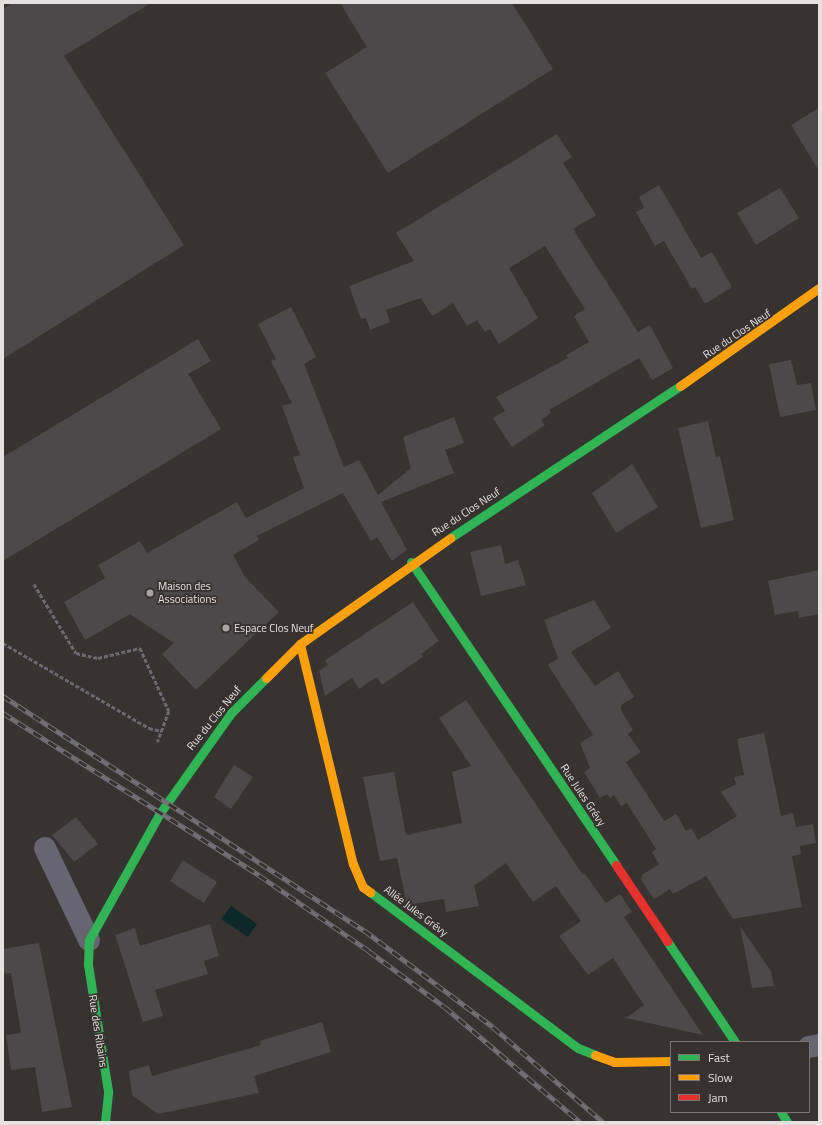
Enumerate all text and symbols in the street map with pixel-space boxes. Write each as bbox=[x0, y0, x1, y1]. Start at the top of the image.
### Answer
street label: Rue du Clos Neuf bbox=[701, 306, 773, 362]
street label: Rue du Clos Neuf bbox=[429, 485, 503, 539]
place label: Maison des Associations bbox=[158, 580, 216, 606]
marker: Maison des Associations bbox=[145, 588, 155, 598]
place label: Espace Clos Neuf bbox=[234, 621, 313, 635]
marker: Espace Clos Neuf bbox=[221, 623, 231, 633]
street label: Rue du Clos Neuf bbox=[184, 683, 244, 753]
street label: Rue Jules Grévy bbox=[557, 762, 609, 828]
street label: Allée Jules Grévy bbox=[382, 883, 450, 939]
street label: Rue des Ribains bbox=[86, 994, 110, 1068]
legend bbox=[670, 1041, 810, 1113]
text: Fast bbox=[708, 1048, 730, 1067]
text: Slow bbox=[708, 1068, 733, 1087]
text: Jam bbox=[708, 1088, 728, 1107]

